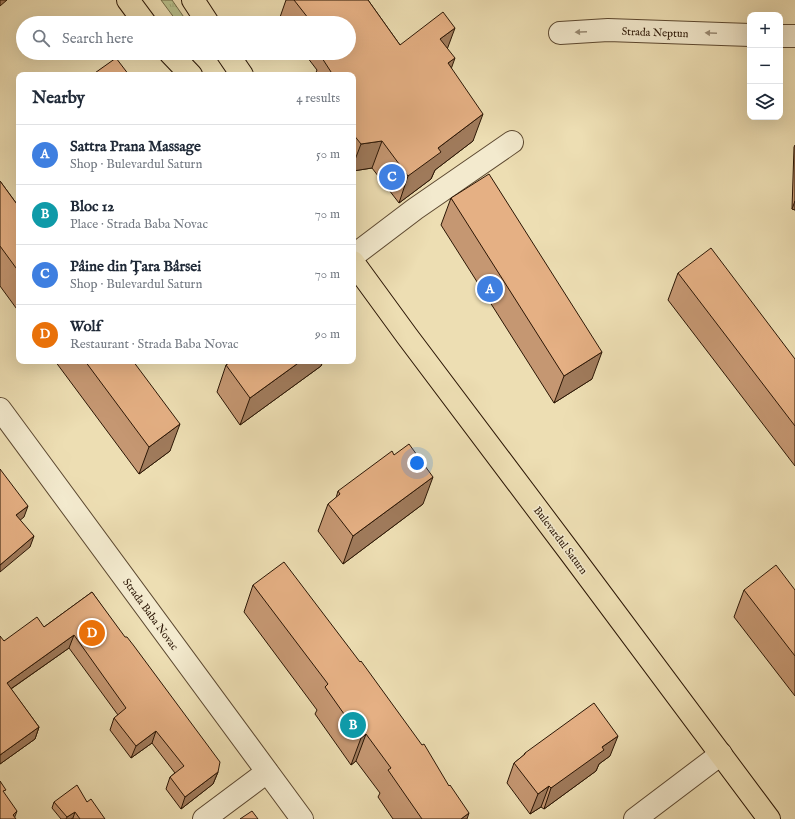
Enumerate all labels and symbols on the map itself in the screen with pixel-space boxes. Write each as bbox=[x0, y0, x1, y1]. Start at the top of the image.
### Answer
street label: Strada Neptun bbox=[621, 25, 689, 41]
one-way arrow bbox=[575, 28, 587, 35]
one-way arrow bbox=[705, 30, 717, 37]
pin: C bbox=[379, 162, 405, 192]
pin: A bbox=[477, 274, 503, 304]
your location bbox=[407, 453, 427, 473]
street label: Bulevardul Saturn bbox=[530, 504, 590, 577]
street label: Strada Baba Novac bbox=[119, 576, 181, 654]
pin: D bbox=[79, 618, 105, 648]
pin: B bbox=[340, 710, 366, 740]

